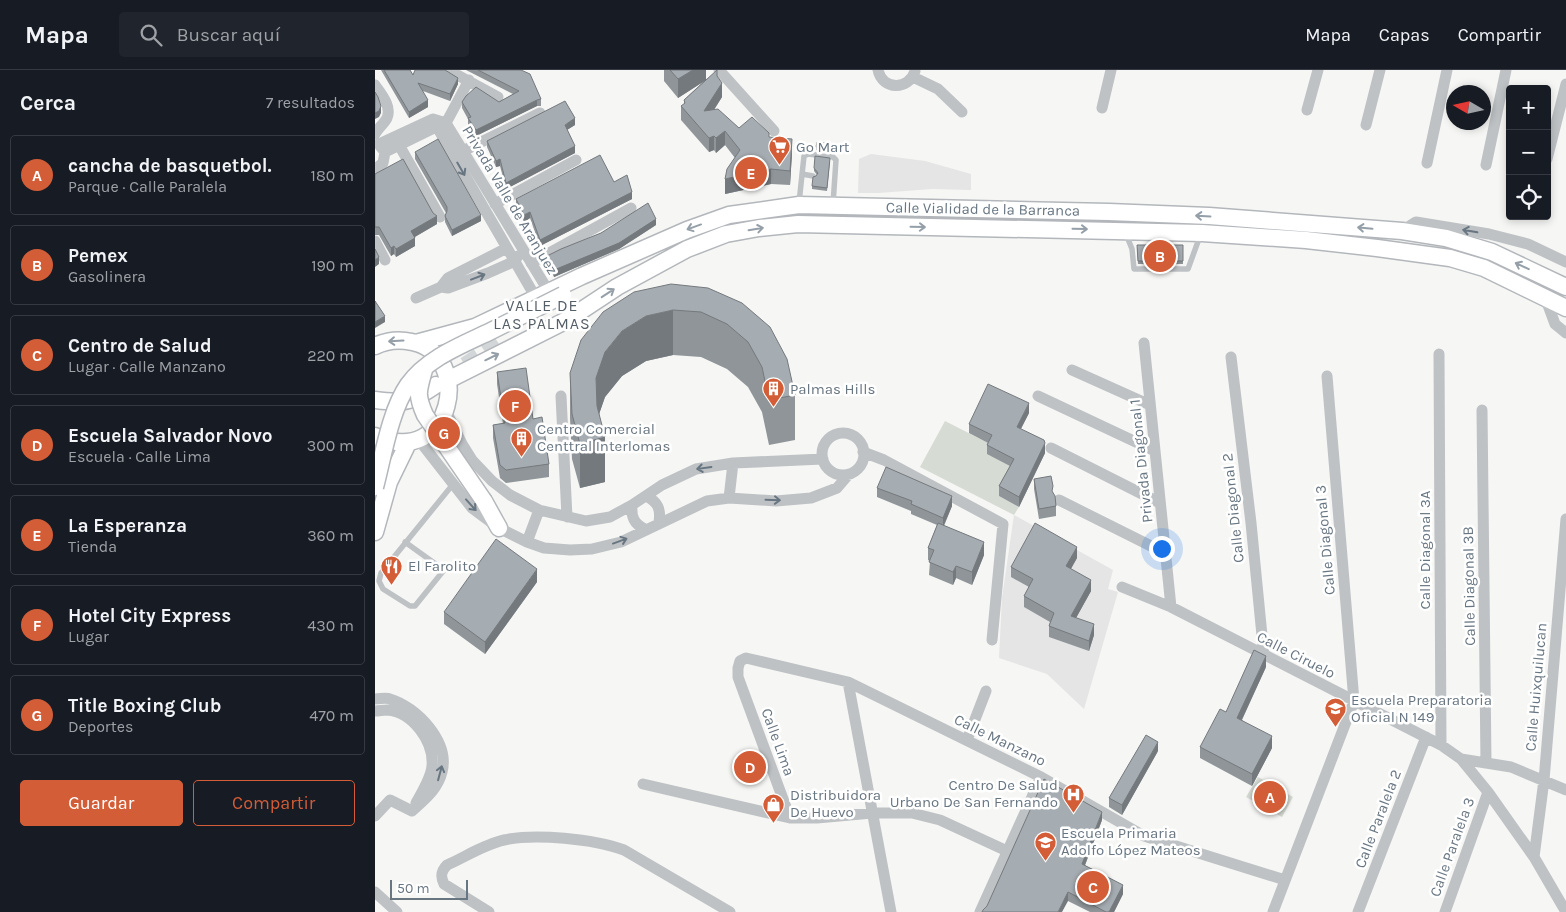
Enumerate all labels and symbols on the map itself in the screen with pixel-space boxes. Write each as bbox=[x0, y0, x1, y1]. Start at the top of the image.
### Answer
north arrow bbox=[1446, 85, 1491, 130]
street label: Privada Valle de Aranjuez bbox=[458, 122, 562, 278]
supermarket icon: Go Mart bbox=[768, 135, 792, 166]
place label: Go Mart bbox=[796, 138, 850, 156]
pin: E bbox=[735, 154, 767, 192]
one-way arrow bbox=[457, 162, 467, 176]
street label: Calle Vialidad de la Barranca bbox=[886, 198, 1080, 220]
one-way arrow bbox=[1196, 211, 1212, 220]
one-way arrow bbox=[910, 222, 926, 232]
one-way arrow bbox=[687, 223, 702, 232]
one-way arrow bbox=[747, 223, 763, 233]
one-way arrow bbox=[1358, 223, 1374, 233]
one-way arrow bbox=[1072, 225, 1088, 234]
one-way arrow bbox=[1463, 225, 1479, 235]
pin: B bbox=[1144, 237, 1176, 275]
one-way arrow bbox=[1515, 260, 1530, 270]
one-way arrow bbox=[470, 271, 485, 281]
one-way arrow bbox=[600, 288, 614, 298]
district label: VALLE DE LAS PALMAS bbox=[493, 296, 591, 333]
one-way arrow bbox=[388, 337, 404, 346]
one-way arrow bbox=[484, 352, 499, 362]
building icon: Palmas Hills bbox=[762, 377, 786, 408]
place label: Palmas Hills bbox=[790, 380, 875, 398]
pin: F bbox=[499, 387, 531, 425]
street label: Privada Diagonal 1 bbox=[1126, 398, 1156, 524]
pin: G bbox=[428, 414, 460, 452]
place label: Centro Comercial Centtral Interlomas bbox=[537, 420, 670, 455]
building icon: Centro Comercial Centtral Interlomas bbox=[509, 426, 533, 457]
street label: Calle Diagonal 2 bbox=[1218, 452, 1248, 564]
one-way arrow bbox=[697, 463, 713, 473]
street label: Calle Diagonal 3 bbox=[1311, 484, 1339, 596]
street label: Calle Diagonal 3A bbox=[1416, 490, 1434, 609]
one-way arrow bbox=[764, 495, 781, 505]
one-way arrow bbox=[465, 499, 477, 512]
street label: Calle Diagonal 3B bbox=[1459, 526, 1479, 646]
one-way arrow bbox=[612, 536, 627, 545]
your location bbox=[1149, 536, 1175, 562]
restaurant icon: El Farolito bbox=[380, 554, 404, 585]
place label: El Farolito bbox=[408, 557, 476, 575]
street label: Calle Huixquilucan bbox=[1521, 622, 1551, 752]
street label: Calle Ciruelo bbox=[1254, 628, 1338, 682]
place label: Escuela Preparatoria Oficial N 149 bbox=[1351, 691, 1492, 726]
school or university icon: Escuela Preparatoria Oficial N 149 bbox=[1323, 697, 1347, 728]
street label: Calle Lima bbox=[757, 706, 799, 778]
street label: Calle Manzano bbox=[951, 710, 1049, 770]
pin: D bbox=[734, 748, 766, 786]
one-way arrow bbox=[436, 765, 446, 781]
street label: Calle Paralela 2 bbox=[1351, 767, 1405, 871]
place label: Centro De Salud Urbano De San Fernando bbox=[890, 776, 1058, 811]
pin: A bbox=[1254, 778, 1286, 816]
hospital icon: Centro De Salud Urbano De San Fernando bbox=[1062, 782, 1086, 813]
place label: Distribuidora De Huevo bbox=[790, 786, 881, 821]
shop icon: Distribuidora De Huevo bbox=[762, 792, 786, 823]
street label: Calle Paralela 3 bbox=[1426, 795, 1478, 899]
place label: Escuela Primaria Adolfo López Mateos bbox=[1061, 824, 1201, 859]
school or university icon: Escuela Primaria Adolfo López Mateos bbox=[1033, 830, 1057, 861]
pin: C bbox=[1077, 868, 1109, 906]
scale bar bbox=[390, 877, 467, 900]

